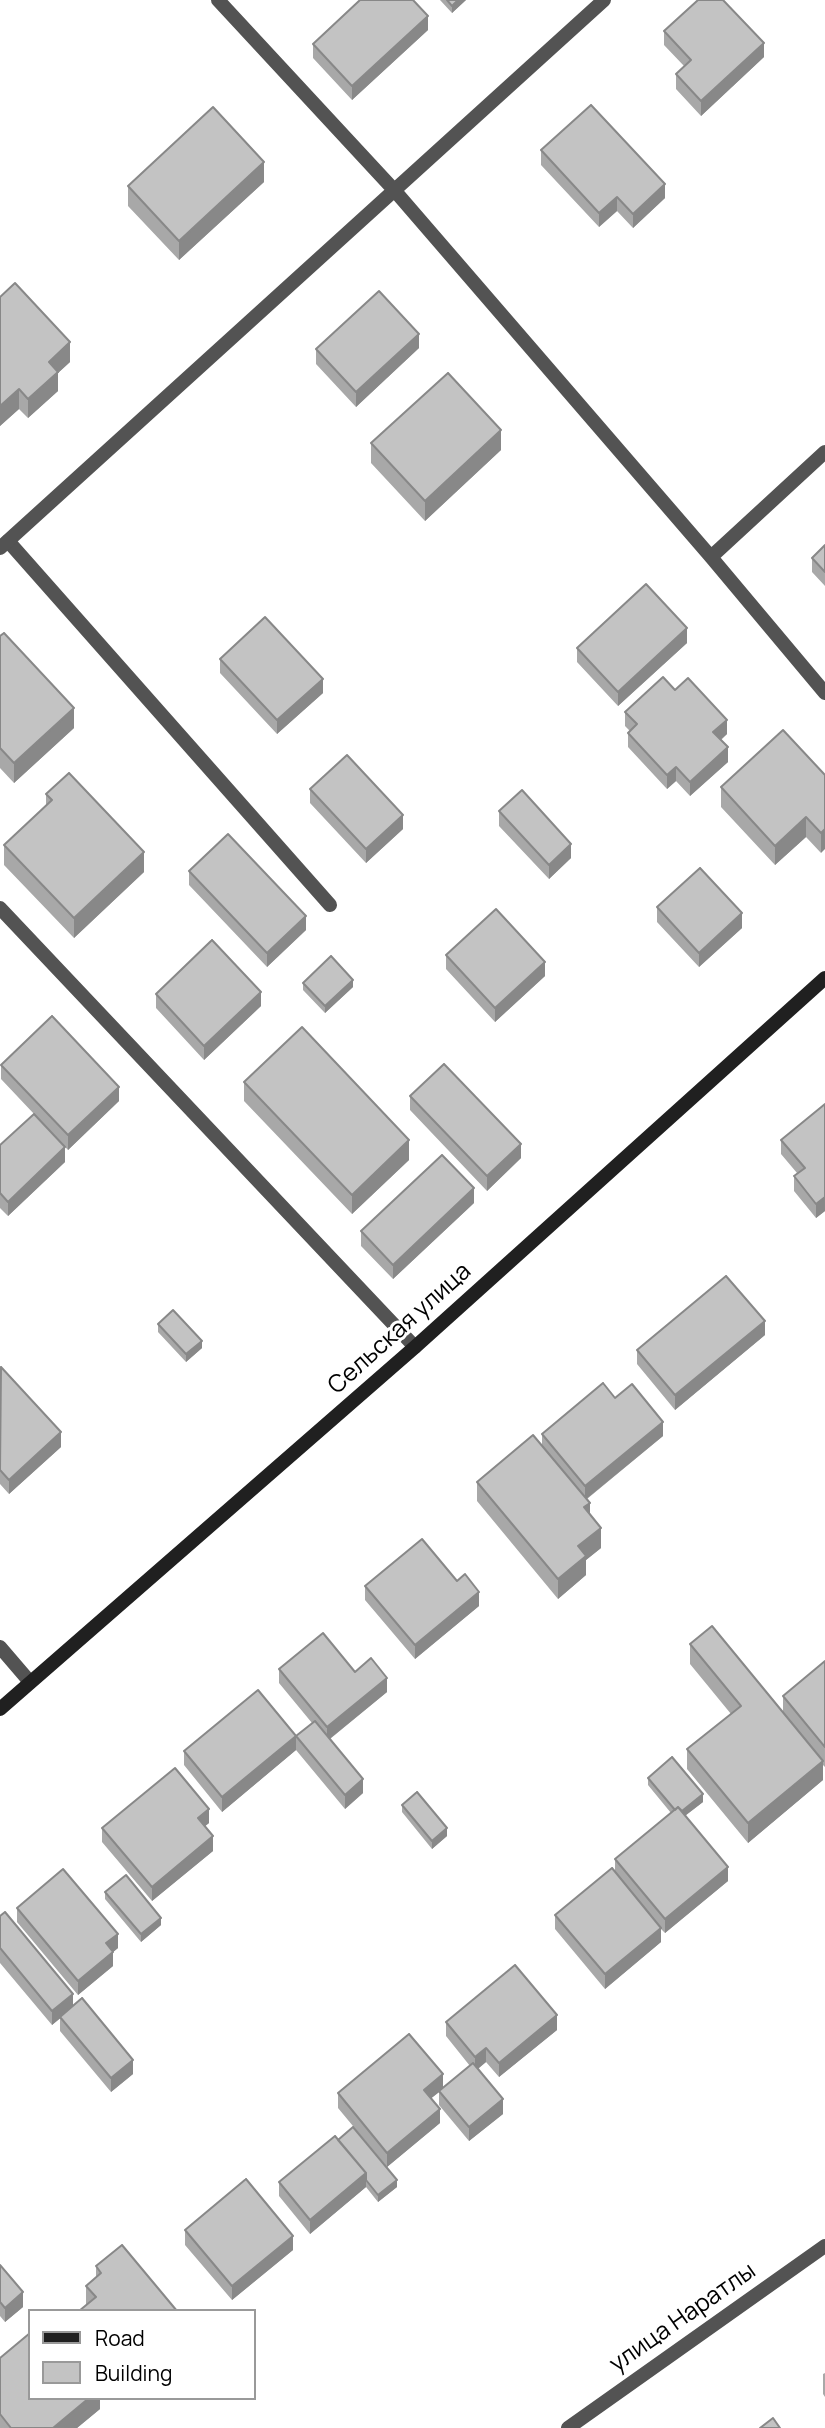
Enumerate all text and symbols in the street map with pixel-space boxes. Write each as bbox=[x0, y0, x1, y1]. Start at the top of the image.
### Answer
street label: Сельская улица bbox=[323, 1257, 477, 1401]
street label: улица Наратлы bbox=[604, 2257, 762, 2379]
legend bbox=[28, 2309, 256, 2400]
text: Road bbox=[95, 2324, 145, 2352]
text: Building bbox=[95, 2359, 172, 2387]

